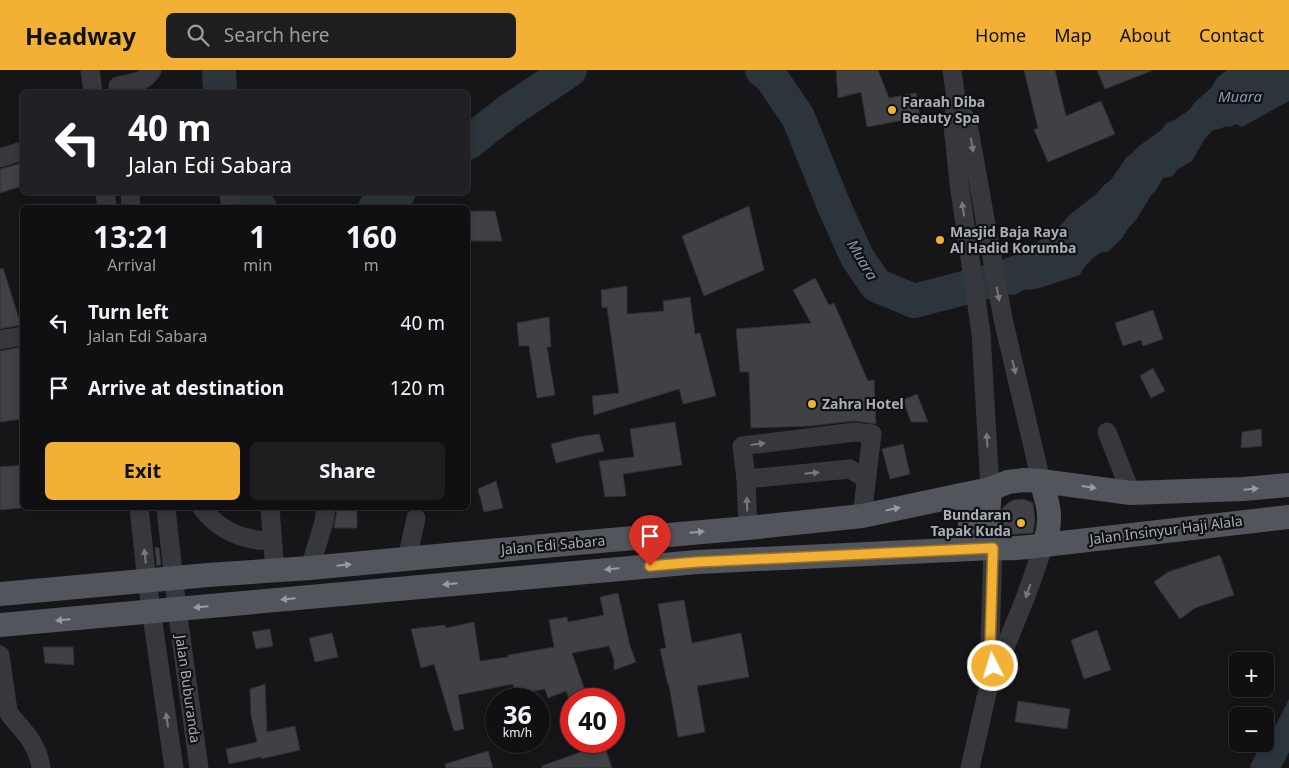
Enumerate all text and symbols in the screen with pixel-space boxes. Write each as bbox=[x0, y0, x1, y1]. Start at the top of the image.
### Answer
search box bbox=[166, 13, 516, 58]
text: Headway bbox=[25, 19, 136, 52]
icon: search bbox=[184, 21, 212, 49]
text: Search here bbox=[224, 22, 330, 48]
text: Home bbox=[975, 23, 1026, 47]
text: Map bbox=[1054, 23, 1092, 47]
text: About bbox=[1120, 23, 1171, 47]
text: Contact bbox=[1199, 23, 1264, 47]
water label: Muara bbox=[1218, 86, 1262, 106]
place label: Faraah Diba Beauty Spa bbox=[902, 92, 985, 127]
text: 40 m bbox=[128, 104, 211, 151]
marker: Faraah Diba Beauty Spa bbox=[886, 104, 898, 116]
icon: left bbox=[45, 110, 110, 175]
one-way arrow bbox=[968, 137, 976, 153]
text: Jalan Edi Sabara bbox=[128, 149, 292, 179]
one-way arrow bbox=[958, 200, 966, 216]
text: 13:21 bbox=[93, 216, 170, 257]
text: 1 bbox=[249, 216, 266, 257]
text: 160 bbox=[345, 216, 397, 257]
place label: Masjid Baja Raya Al Hadid Korumba bbox=[950, 222, 1076, 257]
marker: Masjid Baja Raya Al Hadid Korumba bbox=[934, 234, 946, 246]
water label: Muara bbox=[843, 235, 883, 284]
text: Arrival bbox=[107, 254, 156, 276]
text: min bbox=[243, 254, 272, 276]
text: m bbox=[364, 254, 379, 276]
one-way arrow bbox=[995, 286, 1003, 302]
text: Turn left bbox=[88, 299, 169, 325]
icon: left bbox=[45, 309, 73, 337]
text: 40 m bbox=[401, 310, 445, 336]
text: Jalan Edi Sabara bbox=[88, 325, 207, 347]
one-way arrow bbox=[1010, 359, 1018, 374]
icon: arrive bbox=[45, 374, 73, 402]
text: Arrive at destination bbox=[88, 375, 284, 401]
text: 120 m bbox=[390, 375, 445, 401]
place label: Zahra Hotel bbox=[822, 394, 904, 413]
marker: Zahra Hotel bbox=[806, 398, 818, 410]
one-way arrow bbox=[982, 432, 990, 448]
one-way arrow bbox=[750, 440, 766, 448]
button: Exit bbox=[45, 442, 240, 500]
button: Share bbox=[250, 442, 445, 500]
one-way arrow bbox=[804, 468, 820, 476]
one-way arrow bbox=[1082, 484, 1098, 492]
one-way arrow bbox=[1244, 484, 1260, 492]
one-way arrow bbox=[743, 495, 751, 511]
one-way arrow bbox=[886, 505, 901, 513]
place label: Bundaran Tapak Kuda bbox=[930, 505, 1011, 540]
street label: Jalan Insinyur Haji Alala bbox=[1086, 511, 1244, 549]
pin bbox=[629, 515, 671, 566]
marker: Bundaran Tapak Kuda bbox=[1015, 517, 1027, 529]
icon: arrive bbox=[636, 522, 664, 550]
one-way arrow bbox=[690, 528, 706, 536]
street label: Jalan Edi Sabara bbox=[498, 530, 606, 559]
one-way arrow bbox=[140, 548, 148, 564]
one-way arrow bbox=[336, 561, 352, 569]
one-way arrow bbox=[604, 566, 620, 574]
one-way arrow bbox=[442, 580, 458, 588]
one-way arrow bbox=[1023, 583, 1031, 598]
one-way arrow bbox=[280, 595, 296, 603]
one-way arrow bbox=[193, 603, 209, 611]
one-way arrow bbox=[55, 616, 71, 624]
street label: Jalan Buburanda bbox=[171, 632, 205, 744]
position arrow bbox=[966, 639, 1018, 691]
map controls bbox=[1229, 652, 1274, 752]
button: + bbox=[1229, 652, 1274, 697]
speed limit sign: 40 bbox=[560, 688, 625, 753]
text: 36 bbox=[503, 697, 532, 731]
button: − bbox=[1229, 707, 1274, 752]
one-way arrow bbox=[163, 711, 171, 727]
text: km/h bbox=[503, 724, 532, 741]

